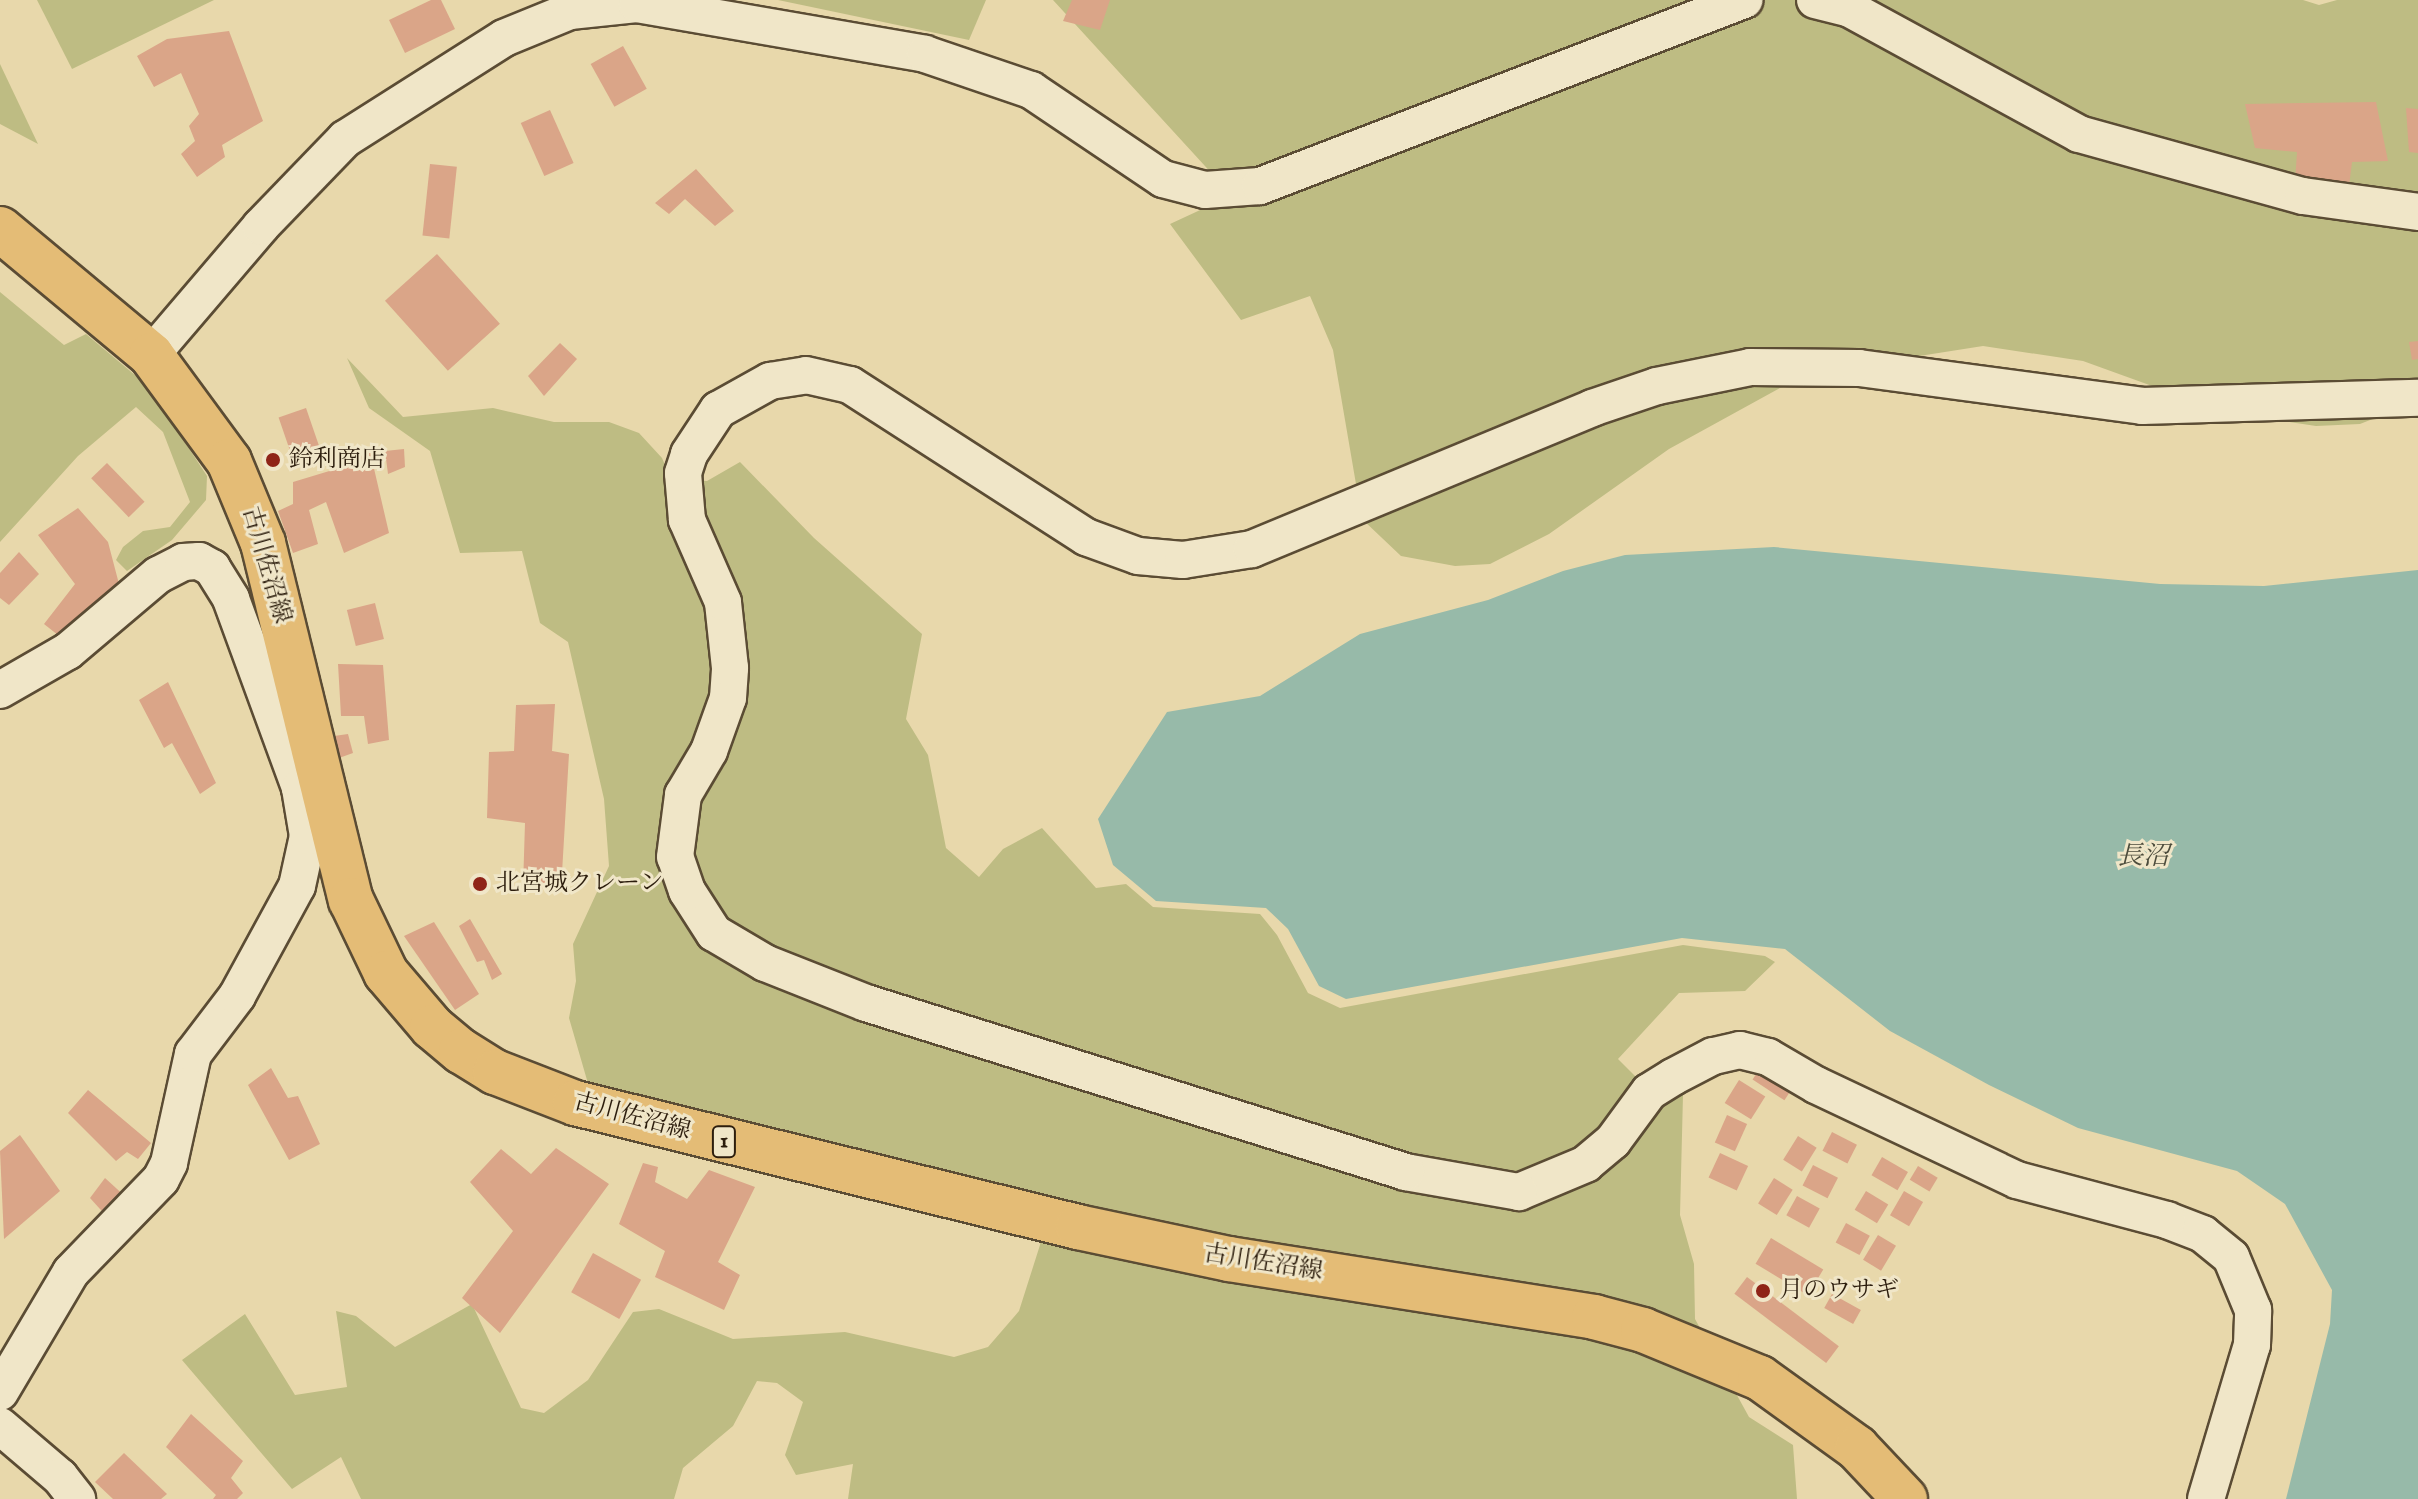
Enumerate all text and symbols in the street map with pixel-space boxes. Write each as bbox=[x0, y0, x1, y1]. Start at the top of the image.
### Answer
place label: 鈴利商店 bbox=[289, 446, 385, 474]
marker: 鈴利商店 bbox=[264, 451, 282, 469]
street label: 古川佐沼線 bbox=[236, 503, 296, 627]
water label: 長沼 bbox=[2117, 841, 2169, 873]
place label: 北宮城クレーン bbox=[496, 870, 664, 898]
marker: 北宮城クレーン bbox=[471, 875, 489, 893]
street label: 古川佐沼線 bbox=[570, 1088, 694, 1146]
road number: 1 bbox=[710, 1124, 738, 1160]
street label: 古川佐沼線 bbox=[1201, 1239, 1325, 1287]
place label: 月のウサギ bbox=[1779, 1277, 1899, 1305]
marker: 月のウサギ bbox=[1754, 1282, 1772, 1300]

